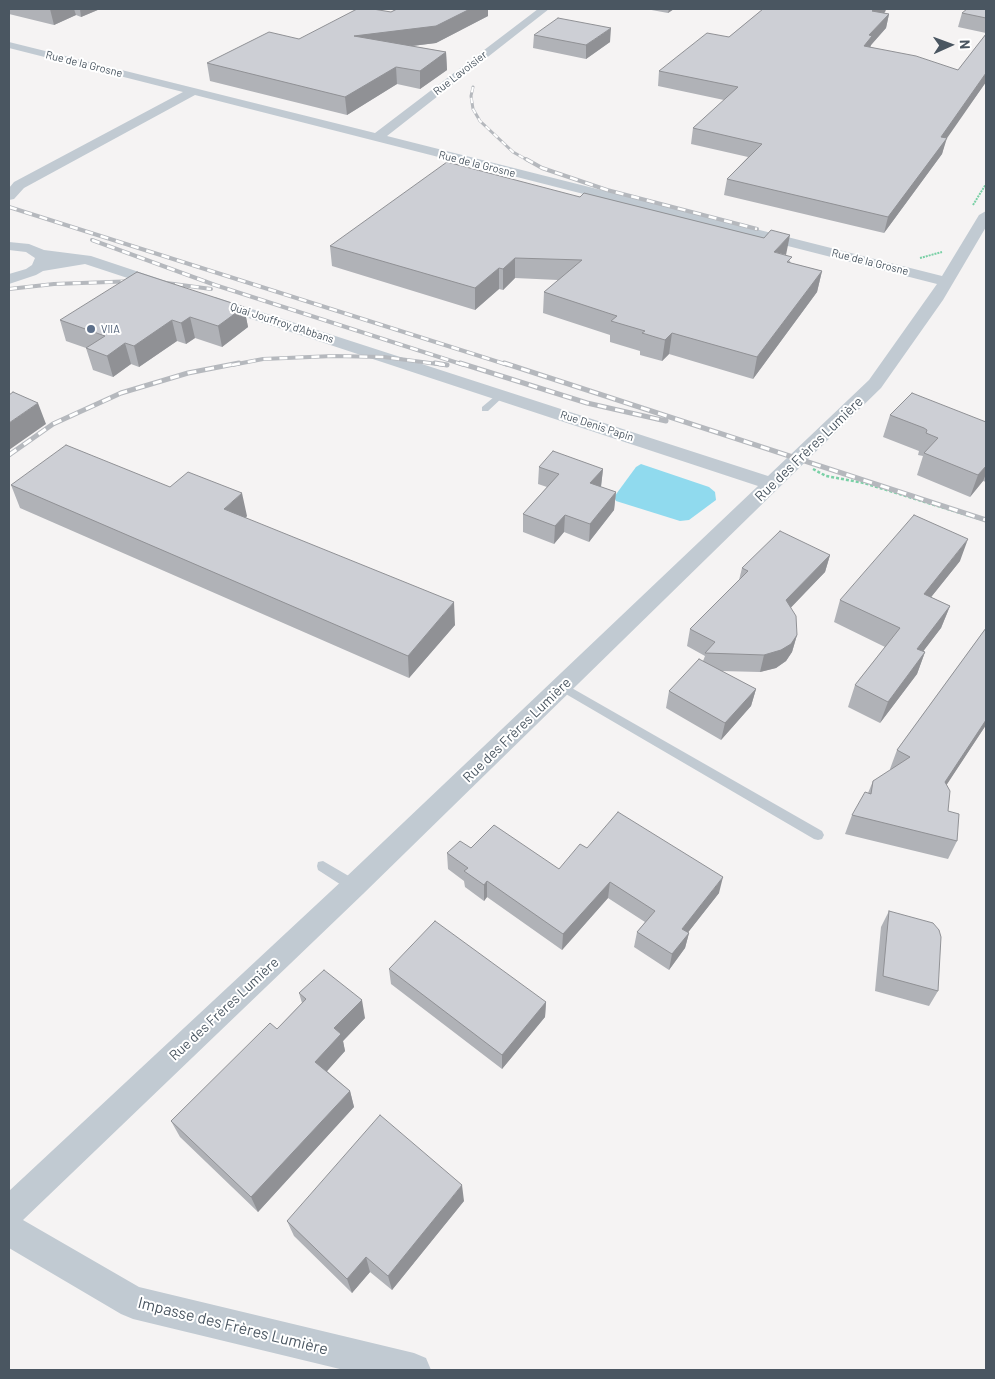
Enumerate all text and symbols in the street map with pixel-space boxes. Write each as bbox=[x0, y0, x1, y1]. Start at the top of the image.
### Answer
north arrow bbox=[925, 20, 975, 70]
text: N bbox=[957, 40, 974, 49]
street label: Rue de la Grosne bbox=[44, 48, 124, 80]
street label: Rue Lavoisier bbox=[431, 48, 489, 98]
street label: Rue de la Grosne bbox=[437, 148, 517, 180]
street label: Rue de la Grosne bbox=[830, 246, 910, 278]
street label: Quai Jouffroy d'Abbans bbox=[228, 300, 336, 346]
place label: VIIA bbox=[101, 322, 120, 336]
marker: VIIA bbox=[85, 323, 97, 335]
street label: Rue des Frères Lumière bbox=[752, 393, 866, 505]
street label: Rue Denis Papin bbox=[559, 408, 635, 444]
street label: Rue des Frères Lumière bbox=[460, 674, 574, 786]
street label: Rue des Frères Lumière bbox=[166, 954, 282, 1064]
street label: Impasse des Frères Lumière bbox=[136, 1293, 330, 1359]

